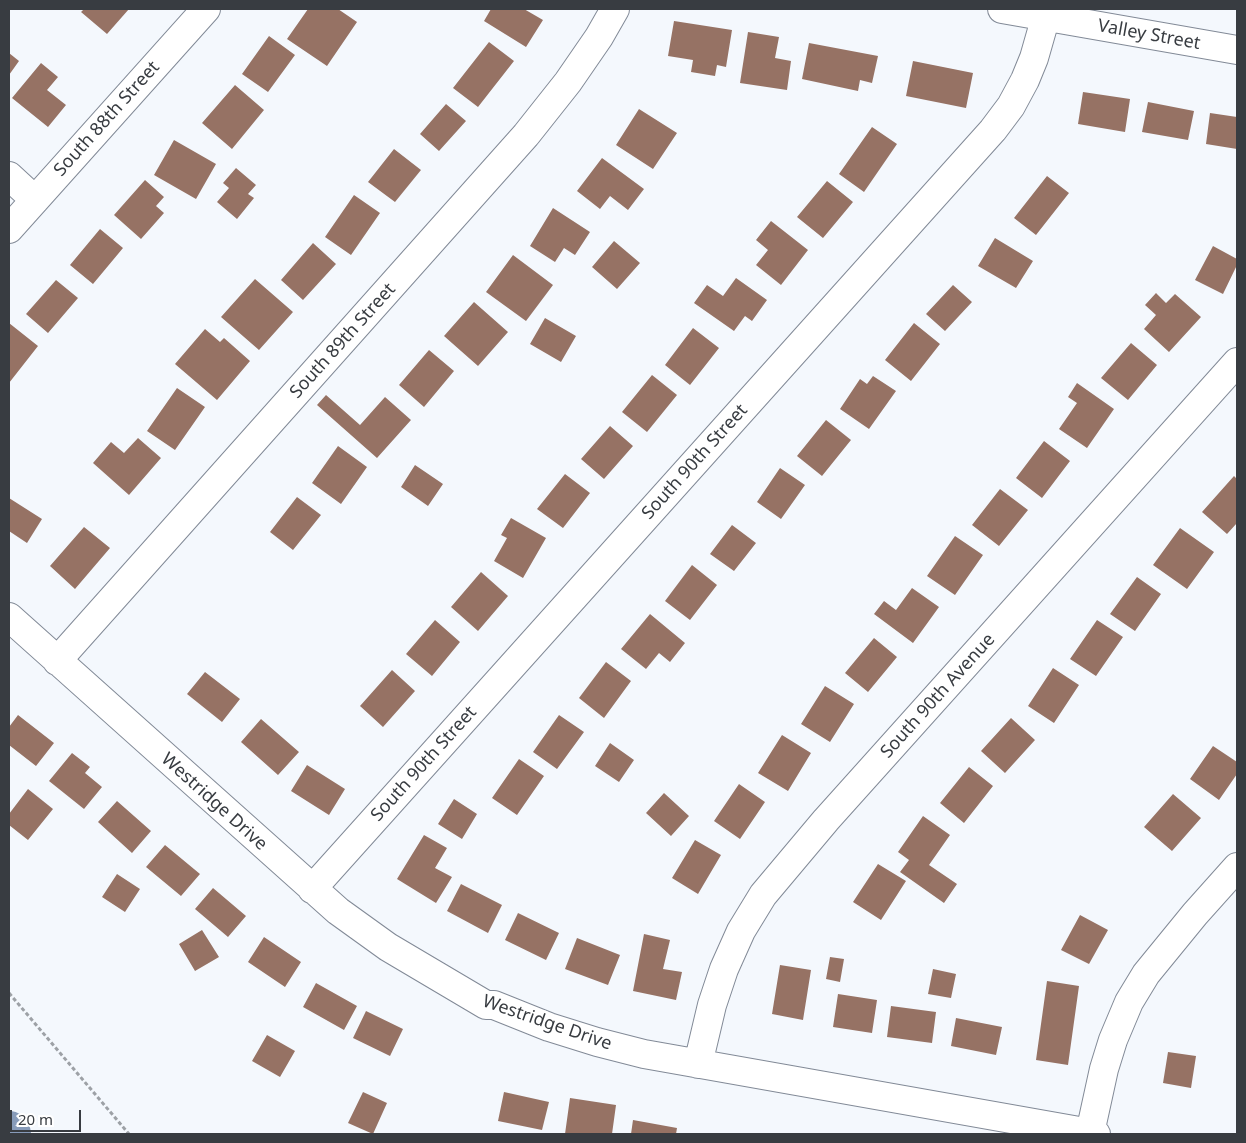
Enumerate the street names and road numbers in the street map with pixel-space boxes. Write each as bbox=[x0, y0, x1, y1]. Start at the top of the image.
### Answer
street label: Valley Street bbox=[1096, 15, 1202, 55]
street label: South 88th Street bbox=[50, 57, 164, 181]
street label: South 89th Street bbox=[286, 279, 400, 403]
street label: South 90th Street bbox=[638, 400, 752, 524]
street label: South 90th Avenue bbox=[876, 629, 1000, 763]
street label: South 90th Street bbox=[367, 702, 481, 826]
street label: Westridge Drive bbox=[157, 749, 271, 855]
street label: Westridge Drive bbox=[480, 991, 614, 1055]

